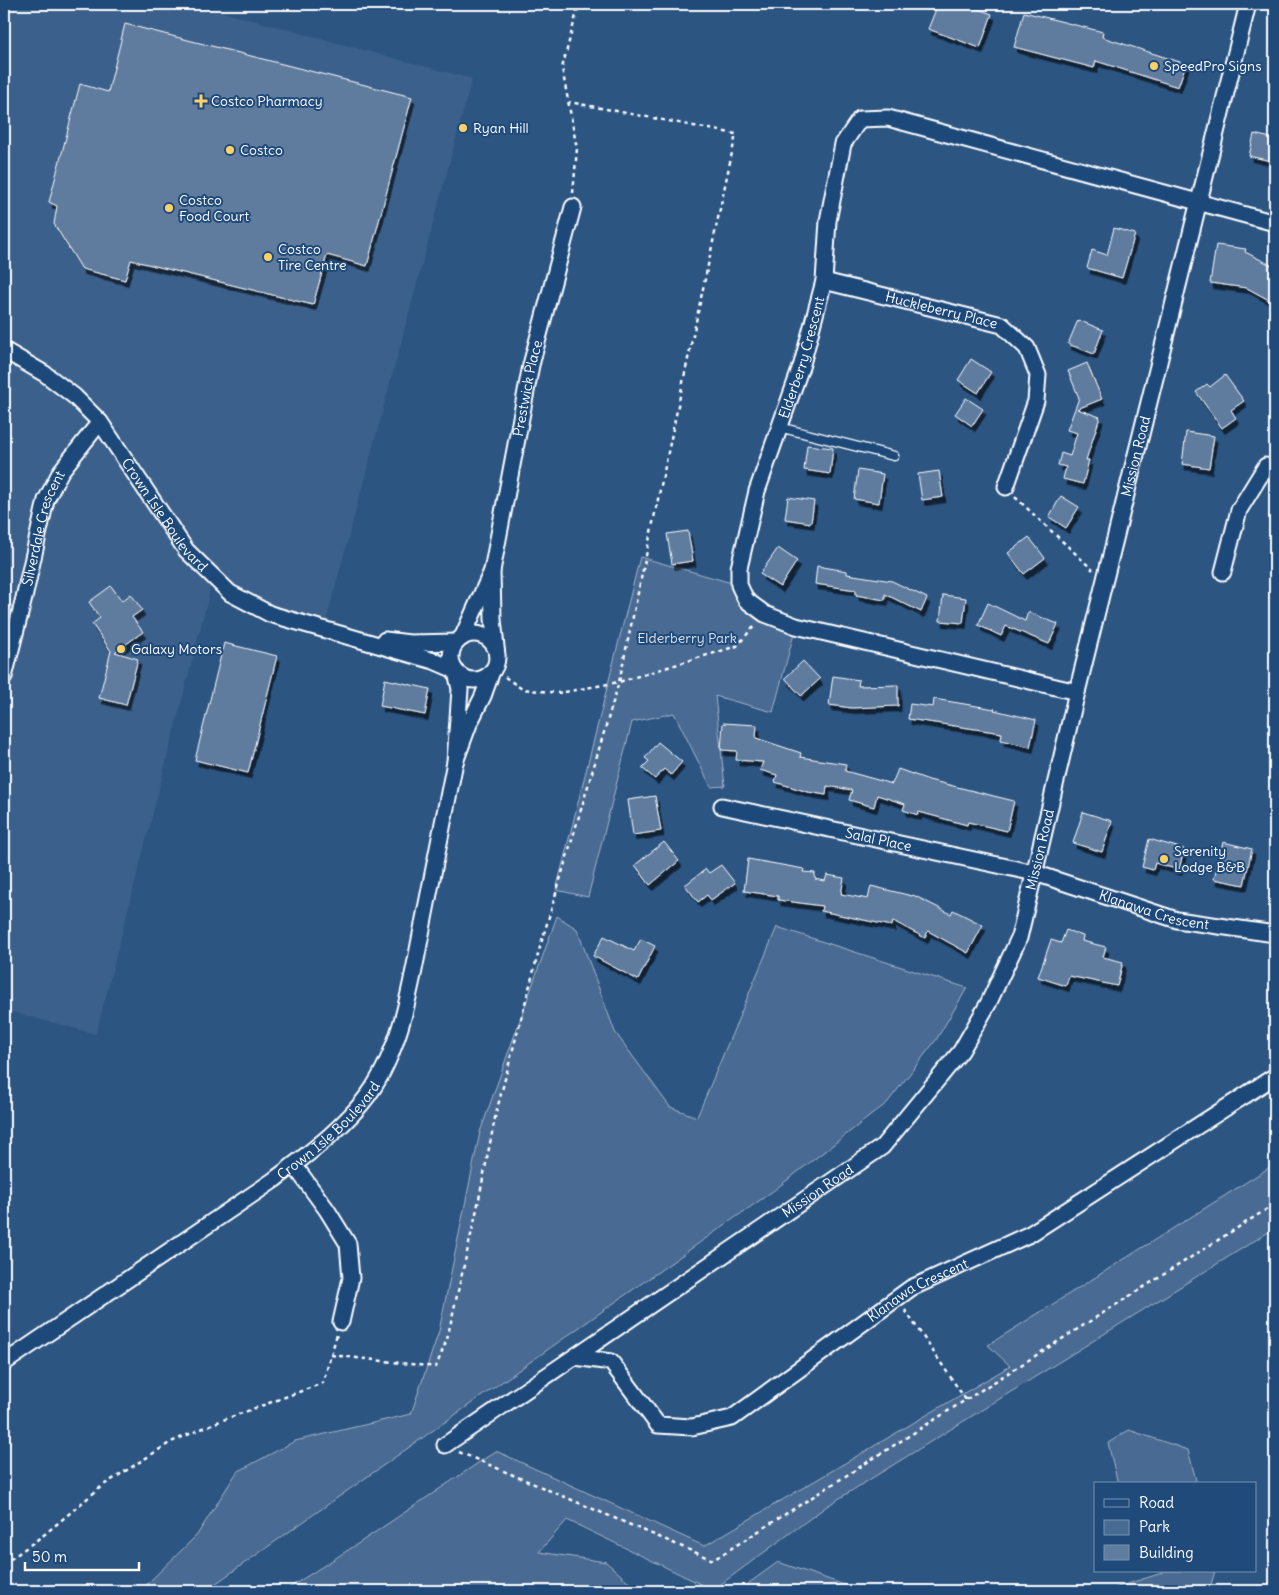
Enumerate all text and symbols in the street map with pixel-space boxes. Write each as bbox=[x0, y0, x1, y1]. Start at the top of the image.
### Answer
place label: SpeedPro Signs bbox=[1164, 57, 1262, 75]
marker: SpeedPro Signs bbox=[1148, 60, 1160, 72]
place label: Costco Pharmacy bbox=[211, 92, 323, 110]
marker: Costco Pharmacy bbox=[195, 95, 207, 107]
place label: Ryan Hill bbox=[473, 119, 529, 137]
marker: Ryan Hill bbox=[457, 122, 469, 134]
place label: Costco bbox=[240, 141, 283, 159]
marker: Costco bbox=[224, 144, 236, 156]
place label: Costco Food Court bbox=[179, 191, 249, 225]
marker: Costco Food Court bbox=[163, 202, 175, 214]
place label: Costco Tire Centre bbox=[278, 240, 347, 274]
marker: Costco Tire Centre bbox=[262, 251, 274, 263]
street label: Huckleberry Place bbox=[883, 287, 999, 333]
street label: Elderberry Crescent bbox=[774, 294, 829, 421]
street label: Prestwick Place bbox=[509, 338, 546, 438]
street label: Mission Road bbox=[1117, 414, 1154, 499]
street label: Crown Isle Boulevard bbox=[118, 455, 212, 575]
street label: Silverdale Crescent bbox=[18, 467, 69, 588]
park label: Elderberry Park bbox=[637, 629, 737, 647]
place label: Galaxy Motors bbox=[131, 640, 222, 658]
marker: Galaxy Motors bbox=[115, 643, 127, 655]
street label: Mission Road bbox=[1022, 808, 1058, 892]
street label: Salal Place bbox=[844, 824, 913, 855]
place label: Serenity Lodge B&B bbox=[1174, 842, 1245, 876]
marker: Serenity Lodge B&B bbox=[1158, 853, 1170, 865]
street label: Klanawa Crescent bbox=[1097, 886, 1210, 934]
street label: Crown Isle Boulevard bbox=[273, 1078, 384, 1184]
street label: Mission Road bbox=[778, 1160, 857, 1222]
street label: Klanawa Crescent bbox=[864, 1254, 971, 1326]
legend bbox=[1094, 1482, 1256, 1572]
text: Road bbox=[1139, 1493, 1174, 1512]
text: Park bbox=[1139, 1517, 1170, 1536]
scale bar bbox=[25, 1540, 139, 1572]
text: Building bbox=[1139, 1543, 1194, 1562]
text: 50 m bbox=[32, 1547, 67, 1566]

